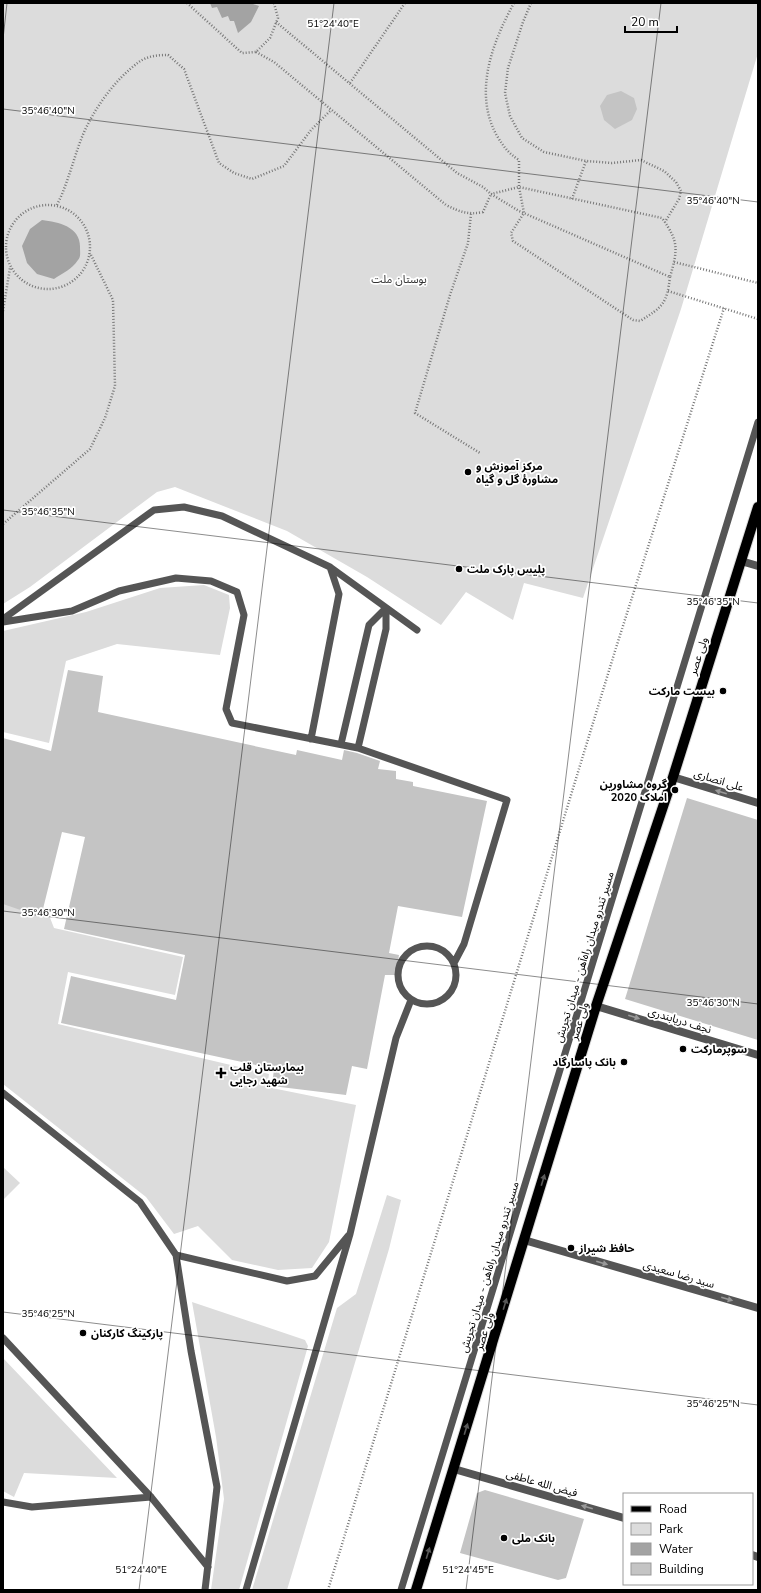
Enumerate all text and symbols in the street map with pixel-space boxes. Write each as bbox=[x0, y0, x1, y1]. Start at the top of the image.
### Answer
scale bar bbox=[625, 8, 677, 34]
text: 20 m bbox=[631, 14, 659, 30]
text: 51°24'40"E bbox=[307, 17, 359, 31]
text: 35°46'40"N bbox=[21, 104, 75, 118]
text: 35°46'40"N bbox=[686, 194, 740, 208]
park label: بوستان ملت bbox=[371, 272, 427, 287]
place label: مرکز آموزش و مشاورهٔ گل و گیاه bbox=[476, 459, 558, 487]
marker: مرکز آموزش و مشاورهٔ گل و گیاه bbox=[463, 467, 473, 477]
text: 35°46'35"N bbox=[21, 505, 75, 519]
place label: پلیس پارک ملت bbox=[467, 562, 545, 577]
marker: پلیس پارک ملت bbox=[454, 564, 464, 574]
text: 35°46'35"N bbox=[686, 595, 740, 609]
street label: ولی عصر bbox=[685, 635, 712, 678]
place label: بیست مارکت bbox=[649, 684, 715, 699]
marker: بیست مارکت bbox=[718, 686, 728, 696]
street label: علی انصاری bbox=[692, 766, 746, 795]
place label: گروه مشاورین املاک 2020 bbox=[600, 777, 668, 805]
marker: گروه مشاورین املاک 2020 bbox=[670, 785, 680, 795]
one-way arrow bbox=[714, 789, 726, 795]
street label: مسیر تندرو میدان راه‌آهن - میدان تجریش bbox=[551, 870, 618, 1045]
text: 35°46'30"N bbox=[21, 906, 75, 920]
text: 35°46'30"N bbox=[686, 996, 740, 1010]
street label: ولی عصر bbox=[566, 1000, 592, 1043]
street label: نجف دریابندری bbox=[646, 1004, 713, 1037]
one-way arrow bbox=[628, 1014, 640, 1020]
place label: سوپرمارکت bbox=[691, 1042, 747, 1057]
marker: سوپرمارکت bbox=[678, 1044, 688, 1054]
place label: بانک پاسارگاد bbox=[552, 1055, 616, 1070]
marker: بانک پاسارگاد bbox=[619, 1057, 629, 1067]
place label: بیمارستان قلب شهید رجایی bbox=[230, 1060, 304, 1088]
marker: بیمارستان قلب شهید رجایی bbox=[215, 1067, 227, 1079]
one-way arrow bbox=[540, 1174, 546, 1186]
street label: مسیر تندرو میدان راه‌آهن - میدان تجریش bbox=[456, 1180, 523, 1355]
place label: حافظ شیراز bbox=[578, 1241, 635, 1256]
marker: حافظ شیراز bbox=[566, 1243, 576, 1253]
street label: سید رضا سعیدی bbox=[641, 1257, 717, 1292]
one-way arrow bbox=[596, 1260, 608, 1266]
one-way arrow bbox=[721, 1296, 733, 1302]
one-way arrow bbox=[502, 1298, 508, 1310]
text: 35°46'25"N bbox=[21, 1307, 75, 1321]
street label: ولی عصر bbox=[471, 1310, 497, 1353]
place label: پارکینگ کارکنان bbox=[91, 1326, 163, 1341]
marker: پارکینگ کارکنان bbox=[78, 1328, 88, 1338]
text: 35°46'25"N bbox=[686, 1397, 740, 1411]
one-way arrow bbox=[463, 1422, 469, 1434]
street label: فیض الله عاطفی bbox=[505, 1466, 579, 1501]
legend bbox=[623, 1493, 753, 1585]
text: Road bbox=[659, 1501, 687, 1517]
one-way arrow bbox=[580, 1504, 592, 1510]
text: Park bbox=[659, 1521, 684, 1537]
place label: بانک ملی bbox=[512, 1531, 555, 1546]
marker: بانک ملی bbox=[499, 1533, 509, 1543]
text: Water bbox=[659, 1541, 693, 1557]
one-way arrow bbox=[425, 1546, 431, 1558]
text: Building bbox=[659, 1561, 704, 1577]
text: 51°24'40"E bbox=[115, 1563, 167, 1577]
text: 51°24'45"E bbox=[442, 1563, 494, 1577]

